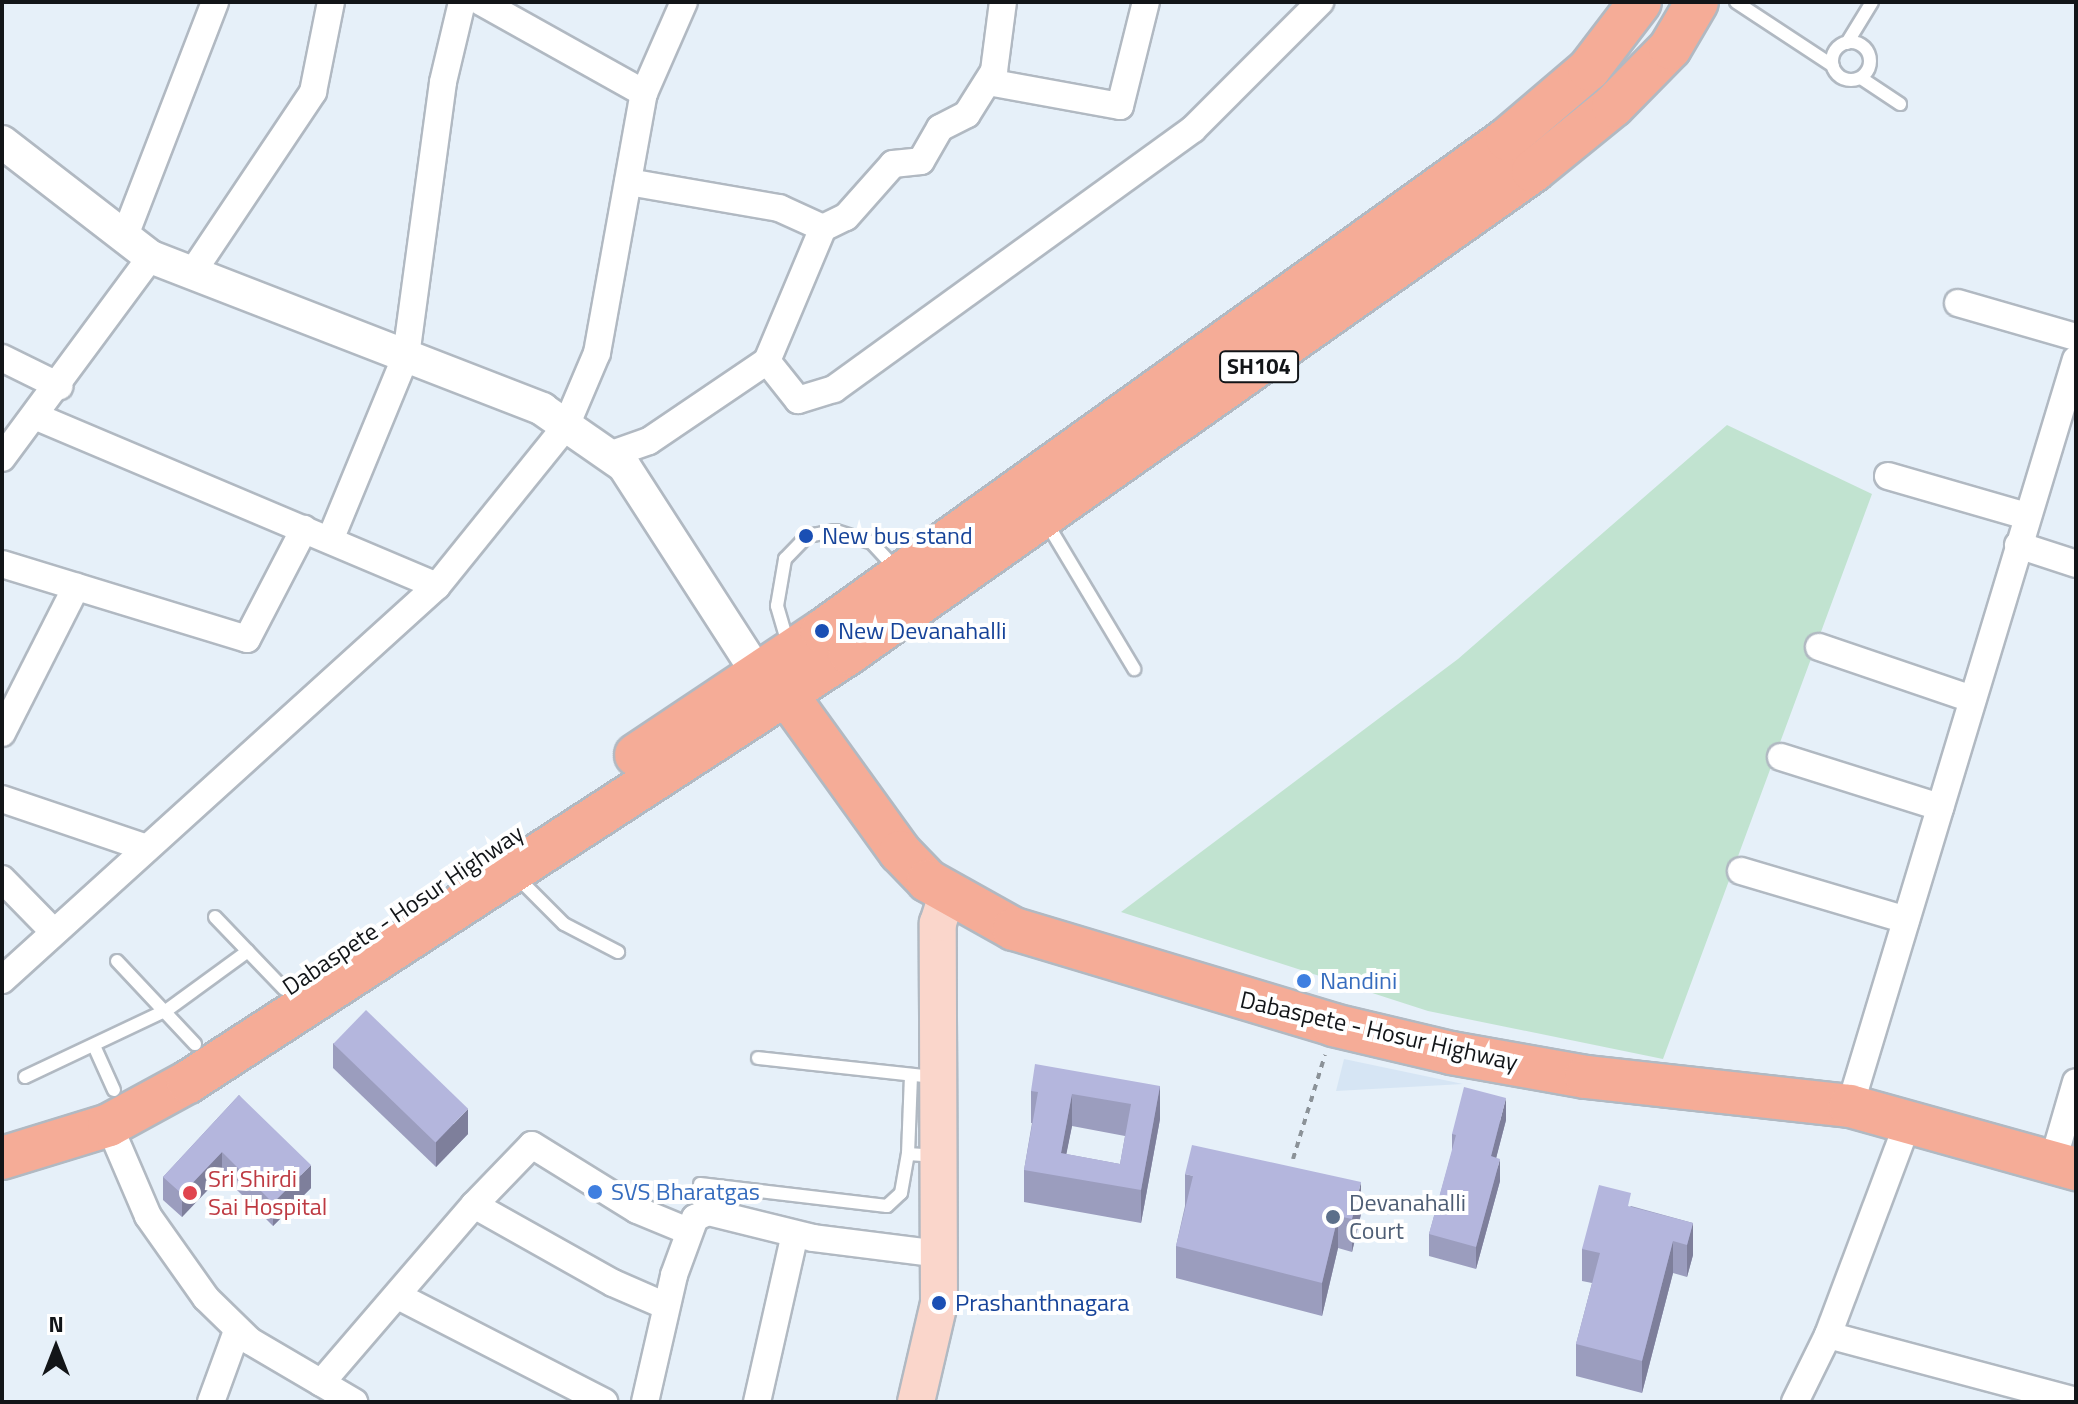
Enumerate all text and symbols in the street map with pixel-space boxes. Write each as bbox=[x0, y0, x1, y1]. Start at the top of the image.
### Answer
road number: SH104 bbox=[1219, 349, 1299, 385]
place label: New bus stand bbox=[822, 522, 973, 550]
marker: New bus stand bbox=[797, 527, 815, 545]
place label: New Devanahalli bbox=[838, 617, 1007, 645]
marker: New Devanahalli bbox=[813, 622, 831, 640]
street label: Dabaspete - Hosur Highway bbox=[277, 819, 529, 1001]
place label: Nandini bbox=[1320, 967, 1397, 995]
marker: Nandini bbox=[1295, 972, 1313, 990]
street label: Dabaspete - Hosur Highway bbox=[1237, 985, 1521, 1077]
place label: Sri Shirdi Sai Hospital bbox=[208, 1165, 327, 1221]
place label: SVS Bharatgas bbox=[611, 1178, 760, 1206]
marker: Sri Shirdi Sai Hospital bbox=[179, 1182, 201, 1204]
marker: SVS Bharatgas bbox=[586, 1183, 604, 1201]
place label: Devanahalli Court bbox=[1349, 1189, 1466, 1245]
marker: Devanahalli Court bbox=[1324, 1208, 1342, 1226]
place label: Prashanthnagara bbox=[955, 1289, 1129, 1317]
marker: Prashanthnagara bbox=[930, 1294, 948, 1312]
text: N bbox=[48, 1307, 64, 1341]
north arrow bbox=[16, 1308, 96, 1388]

